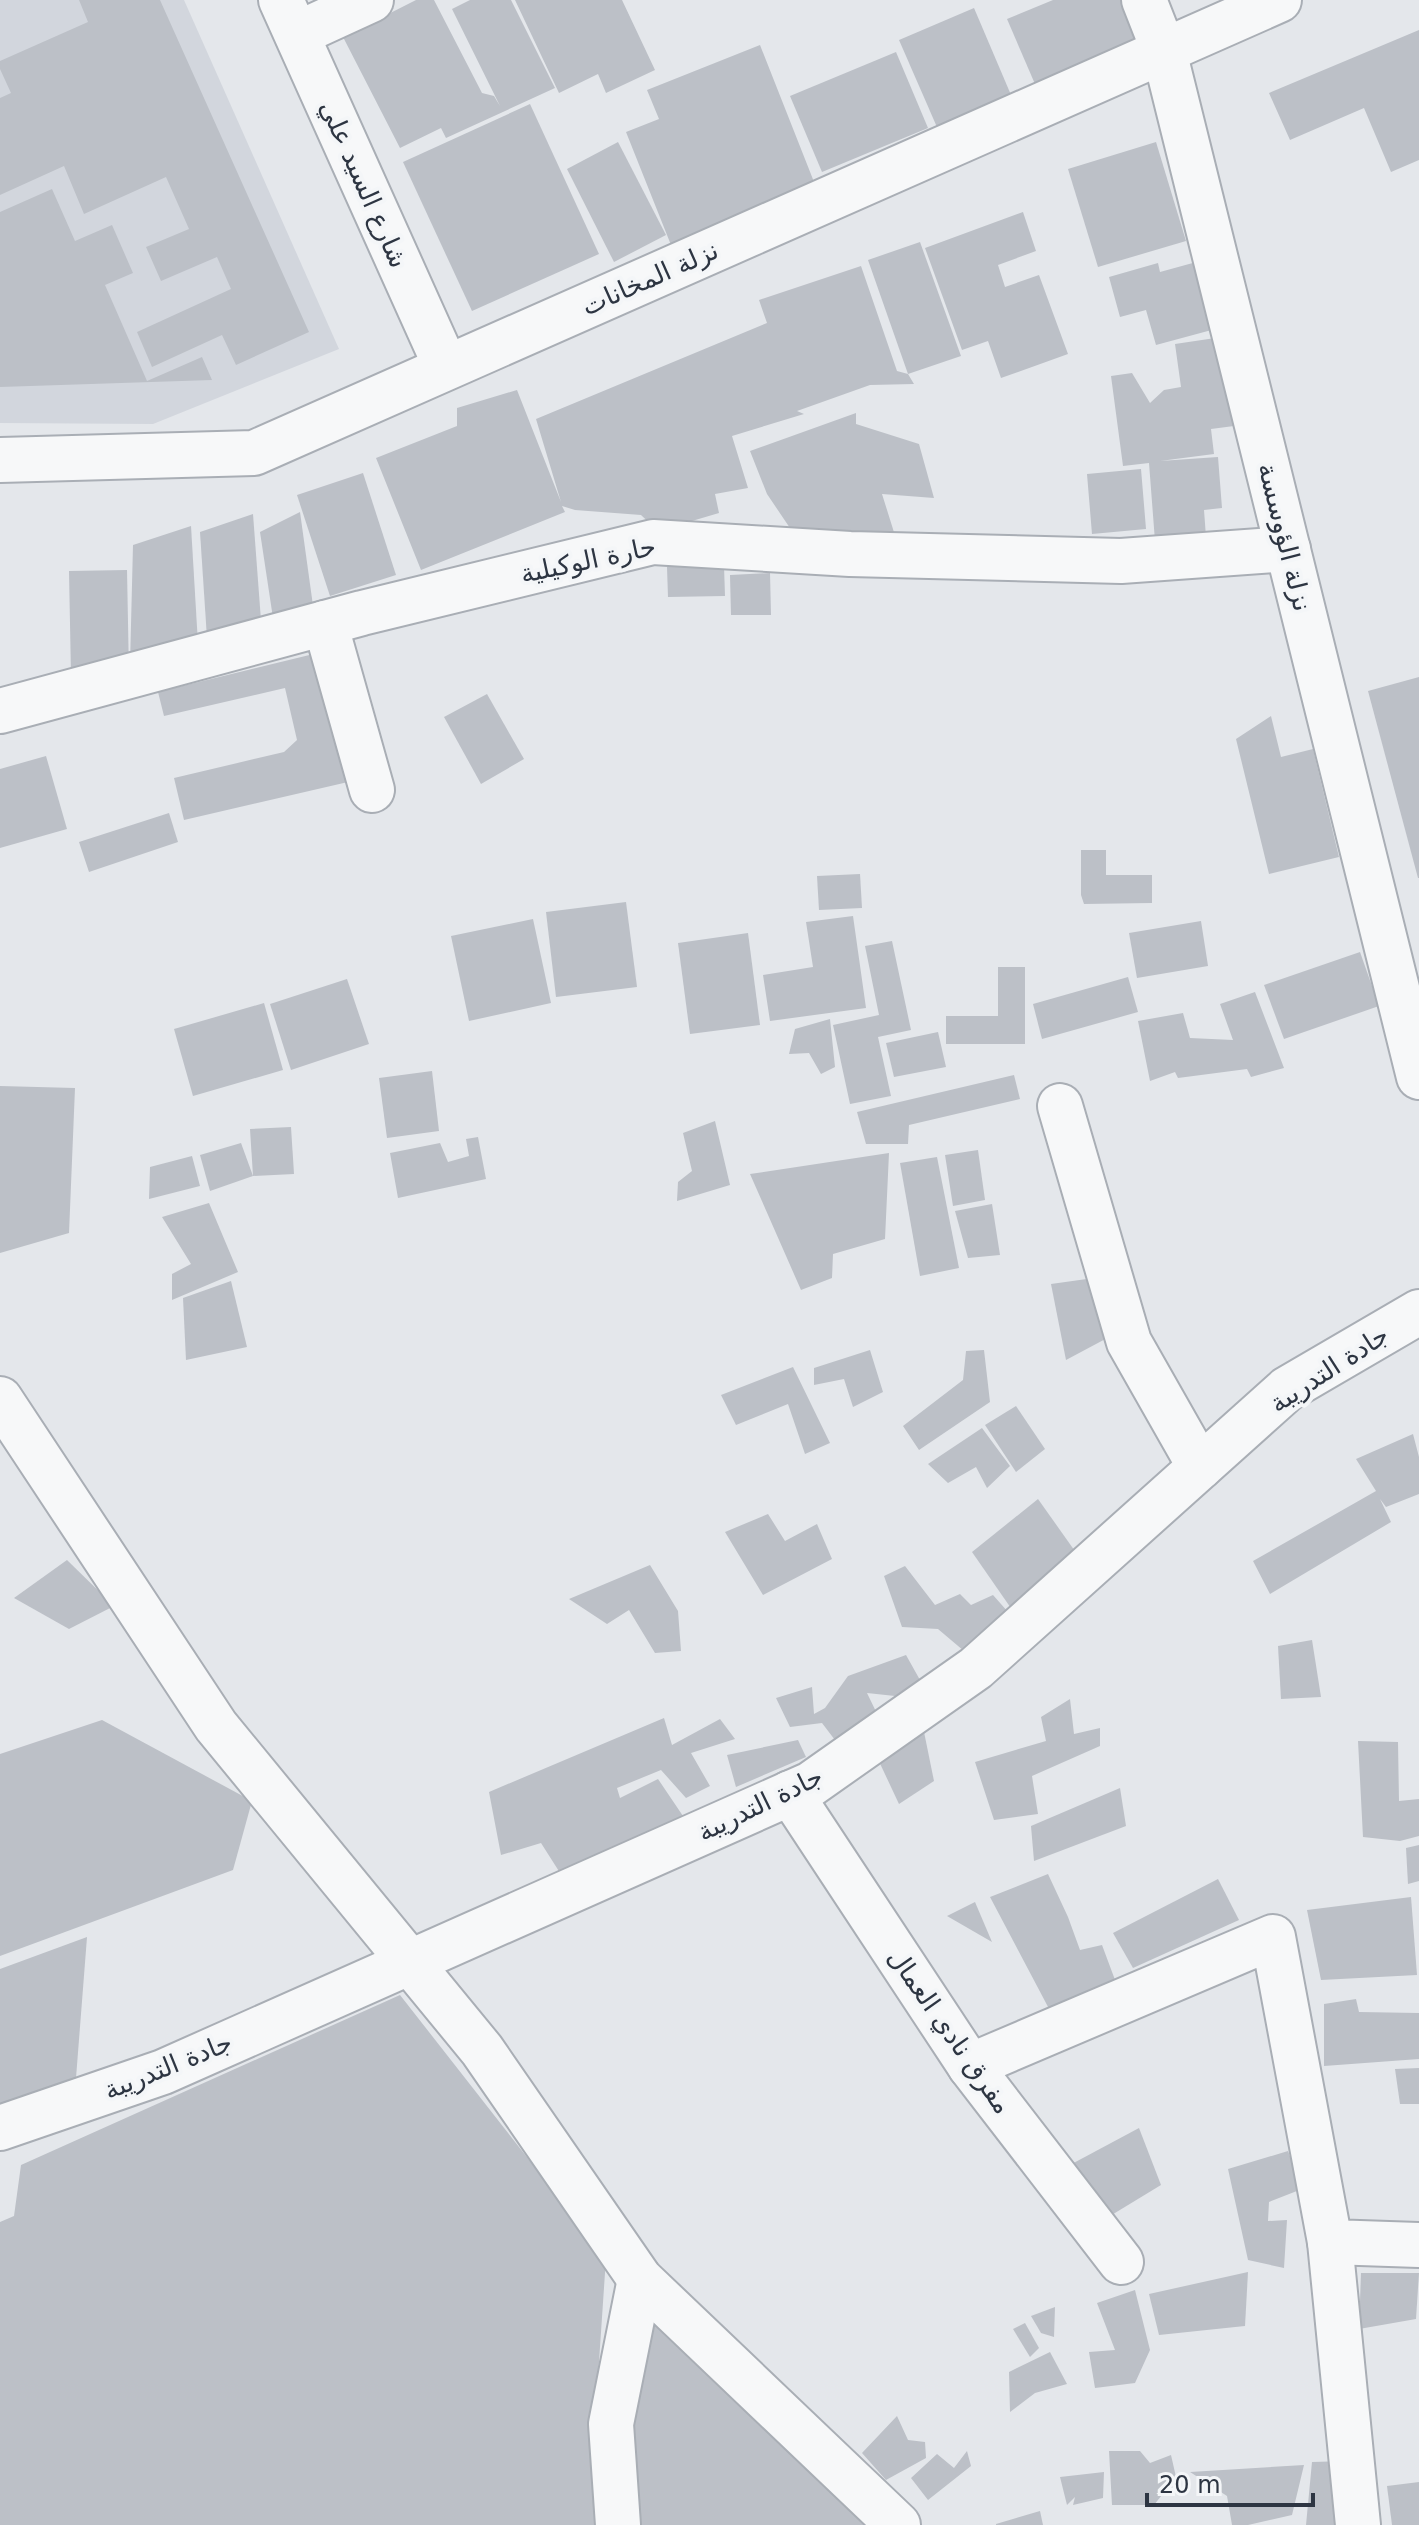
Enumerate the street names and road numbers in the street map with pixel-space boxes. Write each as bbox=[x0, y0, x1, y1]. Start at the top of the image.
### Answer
street label: شارع السيد علي bbox=[314, 96, 414, 272]
street label: نزلة المخانات bbox=[577, 235, 723, 322]
street label: نزلة الؤوسسة bbox=[1251, 460, 1318, 614]
street label: حارة الوكيلية bbox=[518, 531, 659, 590]
street label: جادة التدريبة bbox=[1264, 1319, 1394, 1419]
street label: جادة التدريبة bbox=[692, 1761, 828, 1847]
street label: مفرق نادي العمال bbox=[881, 1943, 1018, 2120]
street label: جادة التدريبة bbox=[99, 2027, 237, 2105]

